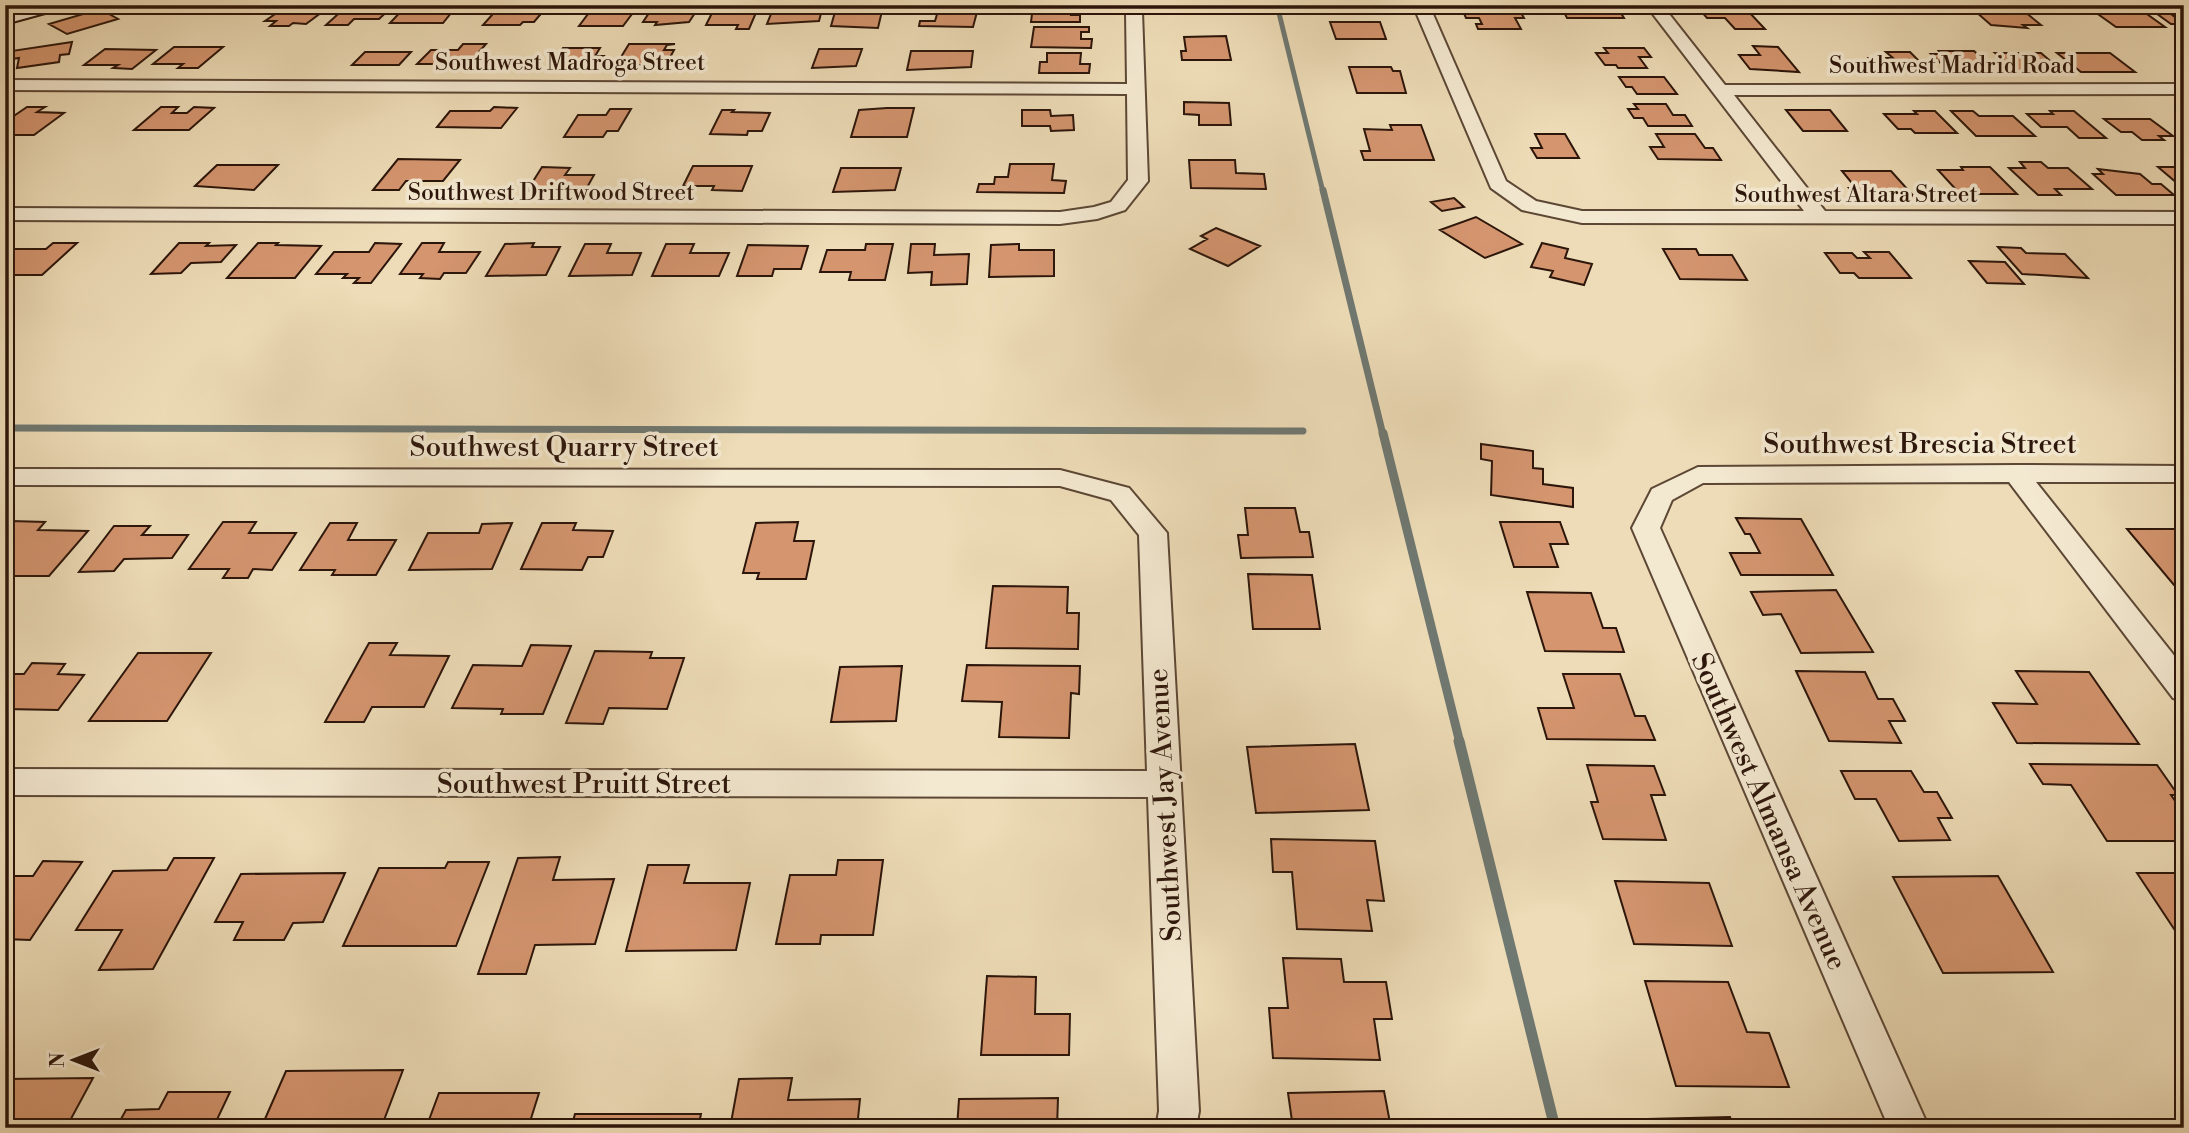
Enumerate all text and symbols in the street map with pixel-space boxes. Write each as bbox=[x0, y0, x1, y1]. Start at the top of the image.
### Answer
street label: Southwest Madroga Street bbox=[435, 49, 705, 77]
street label: Southwest Madrid Road bbox=[1829, 52, 2075, 80]
street label: Southwest Driftwood Street bbox=[408, 179, 694, 207]
street label: Southwest Altara Street bbox=[1734, 181, 1978, 209]
street label: Southwest Brescia Street bbox=[1763, 427, 2077, 462]
street label: Southwest Quarry Street bbox=[409, 430, 719, 465]
street label: Southwest Almansa Avenue bbox=[1683, 648, 1854, 976]
street label: Southwest Jay Avenue bbox=[1141, 667, 1190, 942]
street label: Southwest Pruitt Street bbox=[437, 767, 731, 802]
north arrow bbox=[38, 1024, 108, 1094]
text: N bbox=[46, 1052, 70, 1068]

